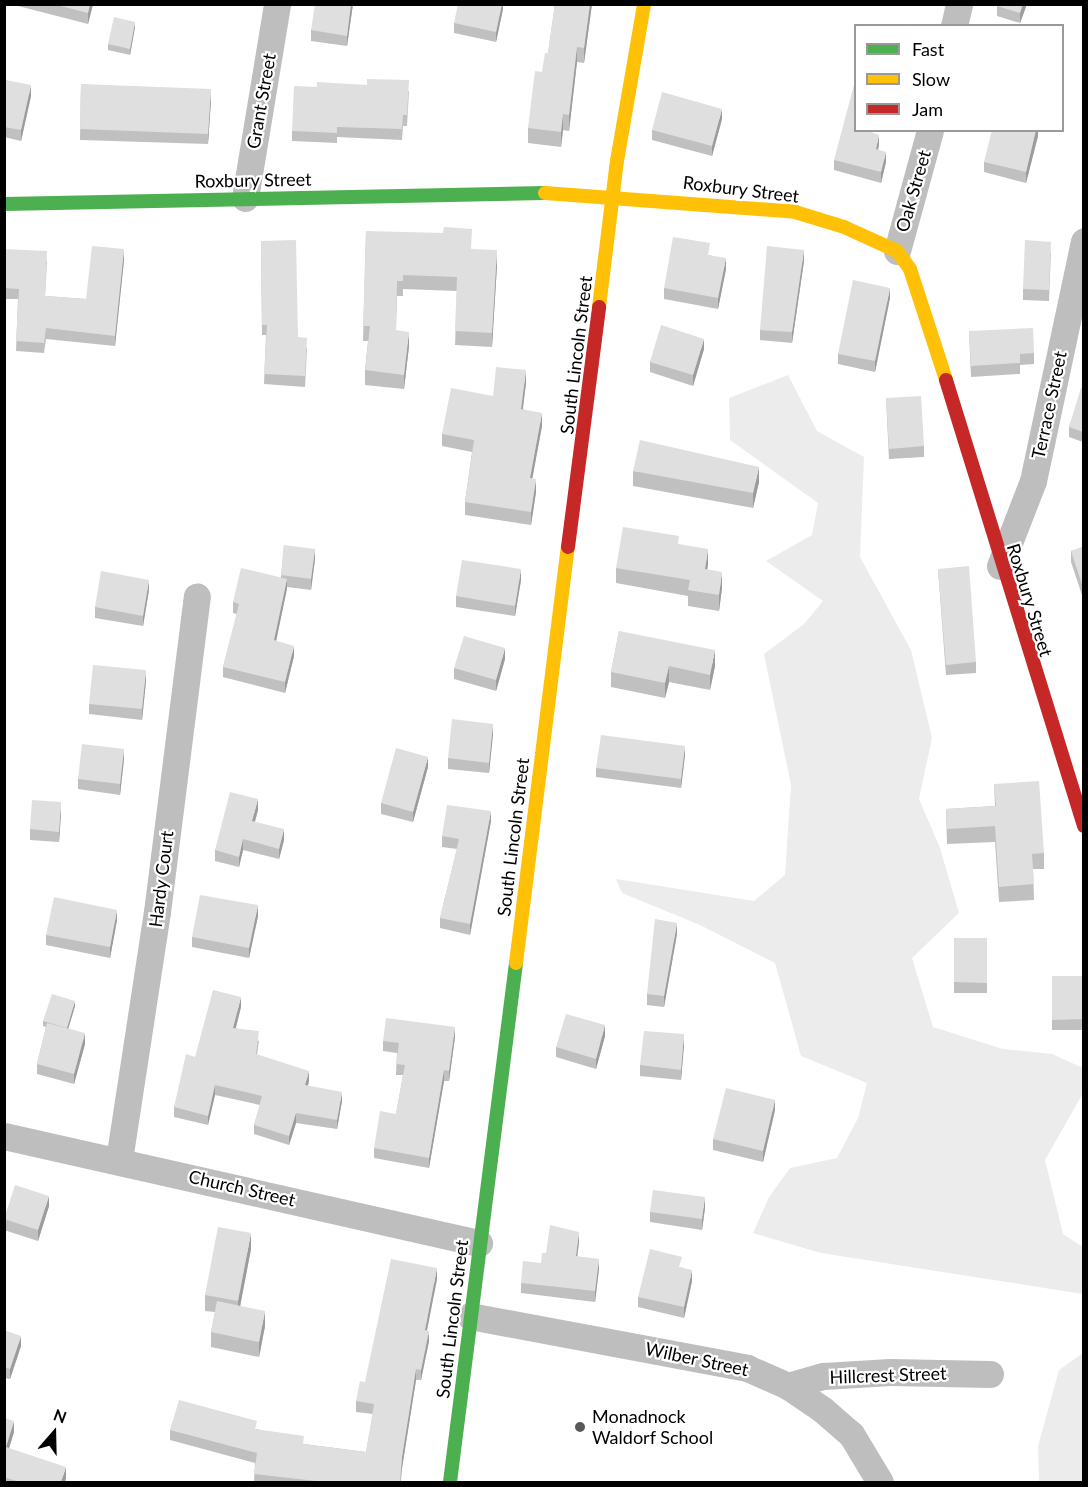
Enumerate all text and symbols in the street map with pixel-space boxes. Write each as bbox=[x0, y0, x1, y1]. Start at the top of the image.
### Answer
legend bbox=[854, 24, 1064, 132]
text: Fast bbox=[912, 38, 944, 60]
street label: Grant Street bbox=[242, 51, 280, 151]
text: Slow bbox=[912, 68, 950, 90]
text: Jam bbox=[912, 98, 943, 120]
street label: Oak Street bbox=[891, 148, 935, 234]
street label: Roxbury Street bbox=[194, 168, 312, 192]
street label: Roxbury Street bbox=[681, 171, 801, 207]
street label: South Lincoln Street bbox=[556, 274, 596, 436]
street label: Terrace Street bbox=[1027, 349, 1071, 461]
street label: Roxbury Street bbox=[1003, 541, 1057, 659]
street label: South Lincoln Street bbox=[493, 756, 533, 918]
street label: Hardy Court bbox=[144, 829, 178, 929]
street label: Church Street bbox=[187, 1165, 297, 1211]
street label: South Lincoln Street bbox=[432, 1238, 472, 1400]
street label: Wilber Street bbox=[643, 1337, 751, 1381]
street label: Hillcrest Street bbox=[829, 1362, 947, 1388]
north arrow bbox=[24, 1403, 84, 1463]
text: N bbox=[51, 1405, 69, 1427]
place label: Monadnock Waldorf School bbox=[592, 1406, 714, 1448]
marker: Monadnock Waldorf School bbox=[573, 1420, 587, 1434]

